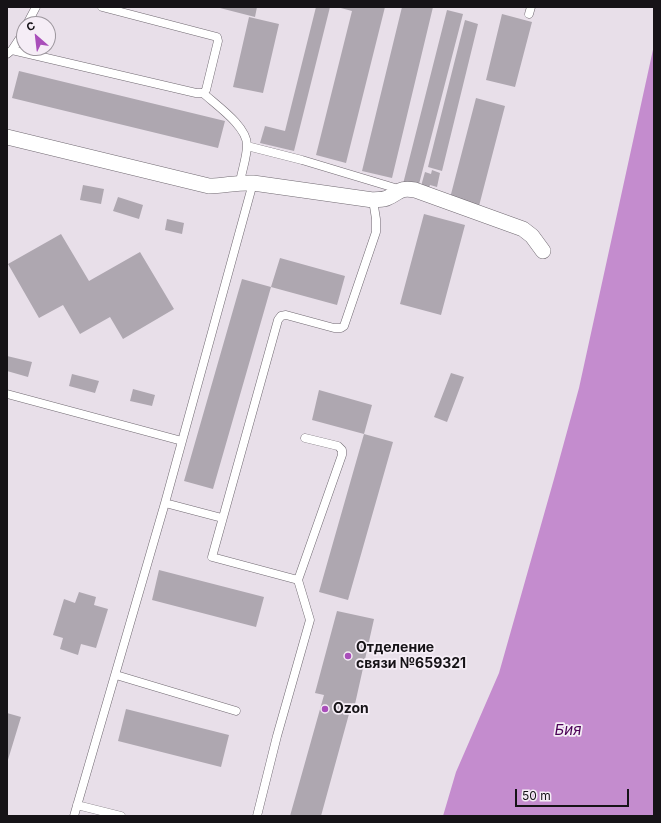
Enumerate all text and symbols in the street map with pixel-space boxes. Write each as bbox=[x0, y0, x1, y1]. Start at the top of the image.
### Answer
north arrow bbox=[16, 16, 56, 56]
text: С bbox=[24, 18, 38, 34]
place label: Отделение связи №659321 bbox=[356, 640, 466, 672]
marker: Отделение связи №659321 bbox=[343, 651, 353, 661]
place label: Ozon bbox=[333, 701, 369, 717]
marker: Ozon bbox=[320, 704, 330, 714]
water label: Бия bbox=[555, 721, 581, 739]
scale bar bbox=[517, 781, 631, 807]
text: 50 m bbox=[522, 788, 551, 803]

